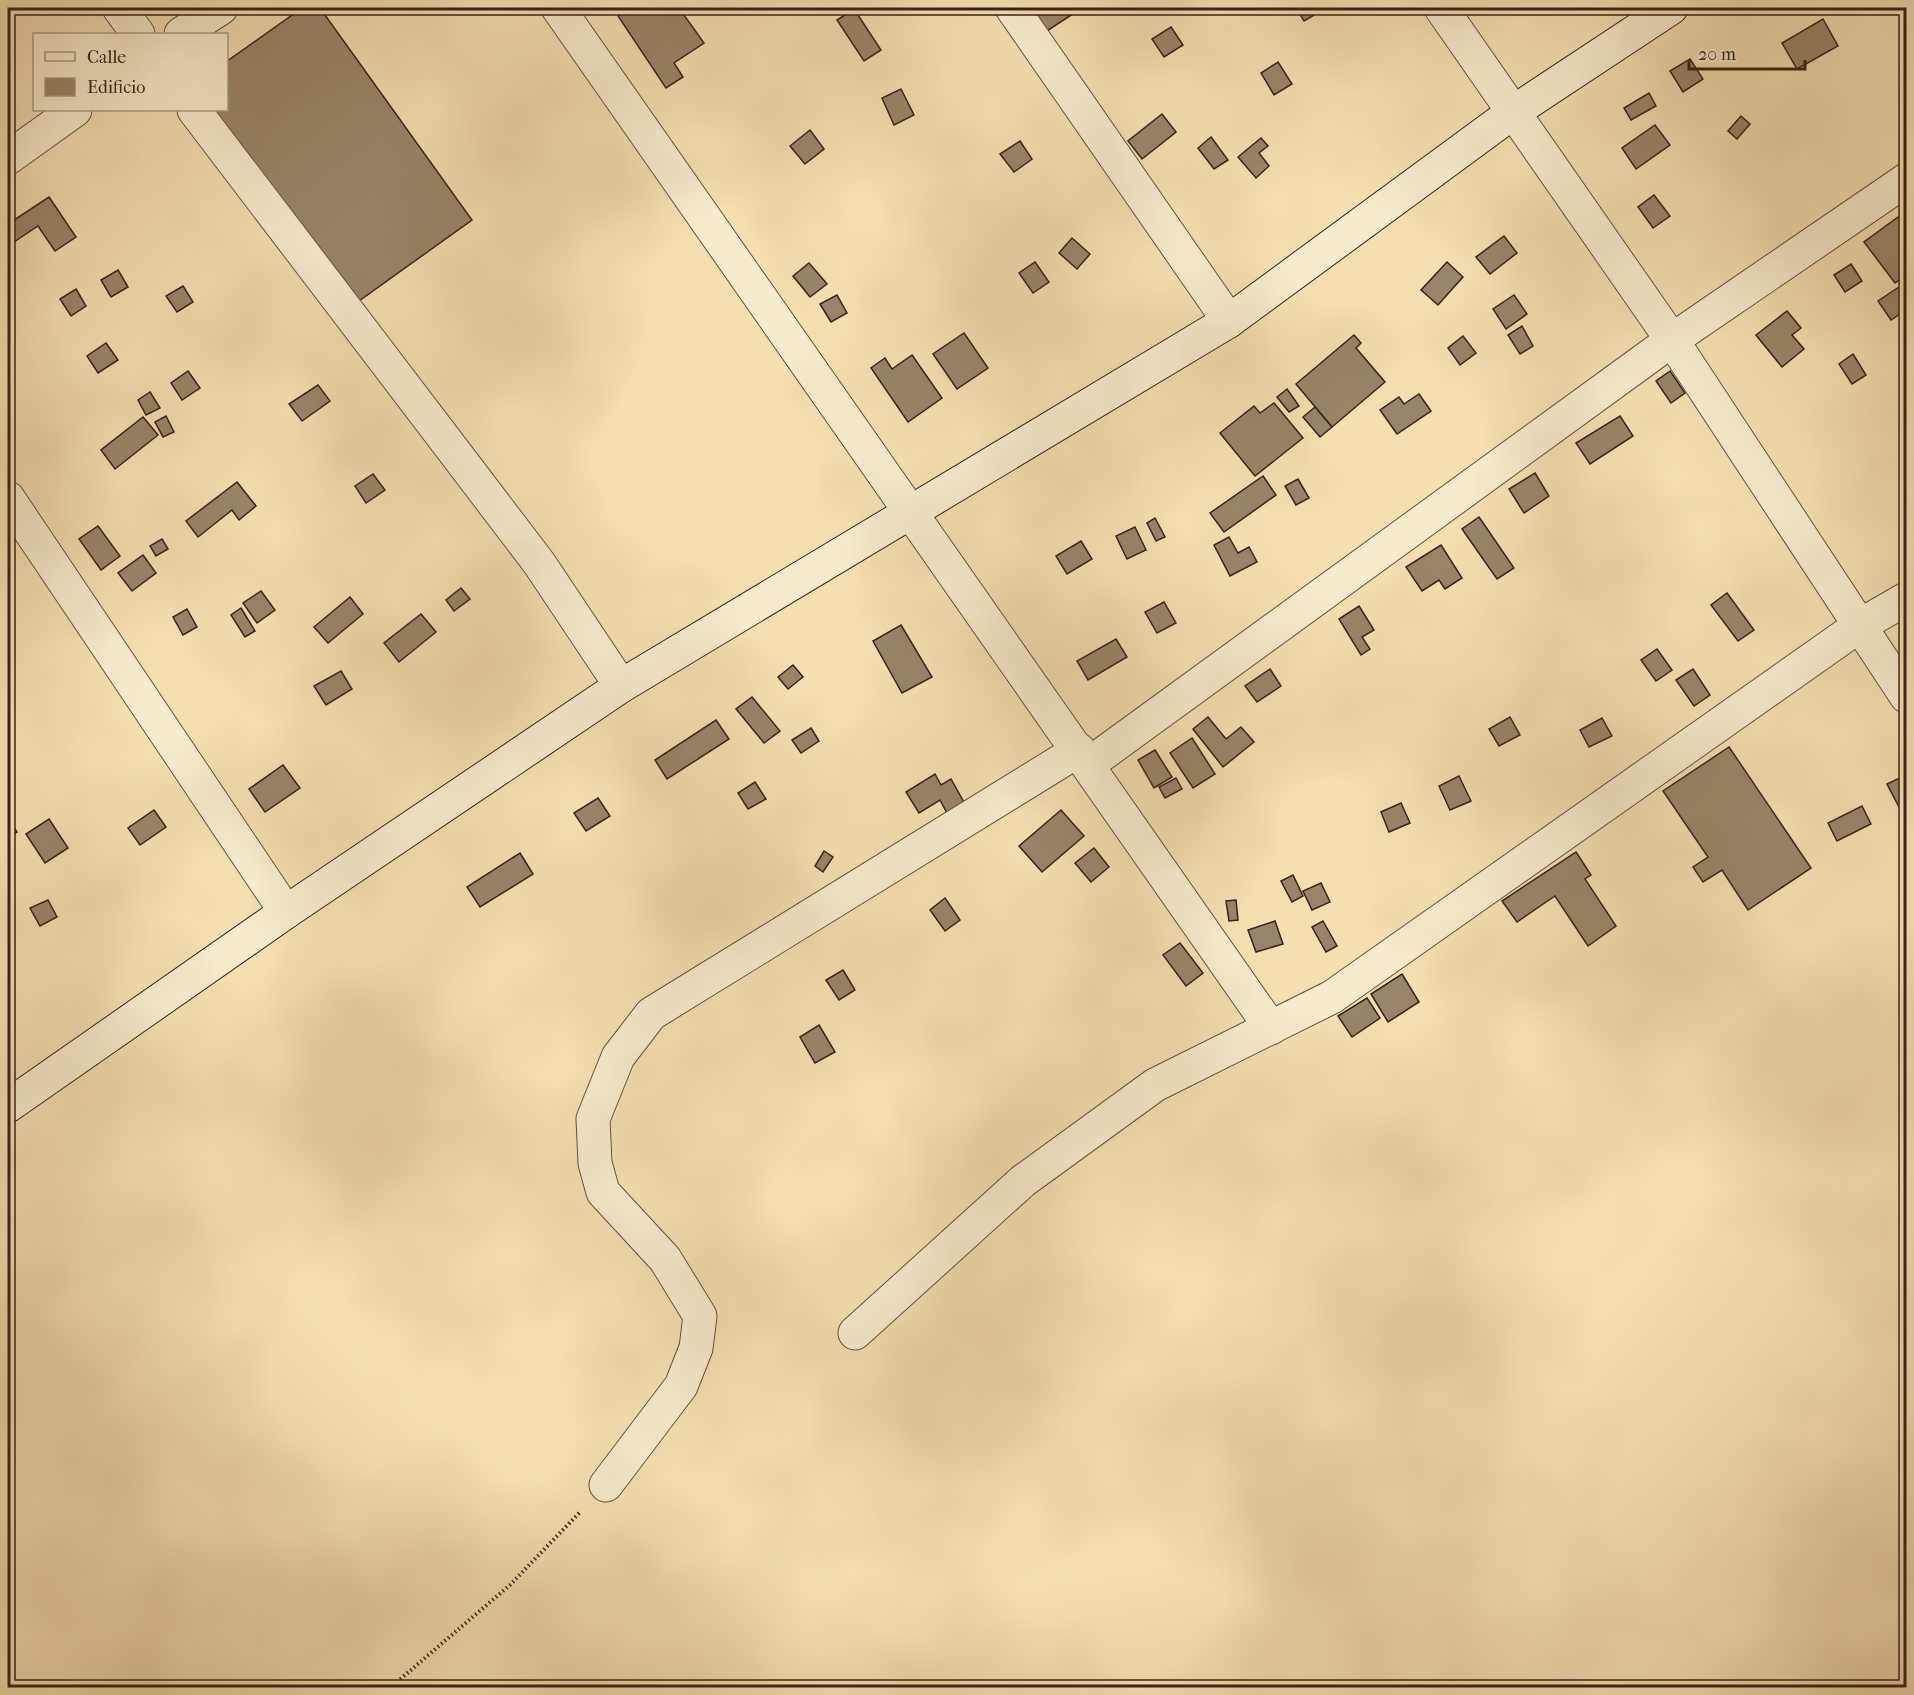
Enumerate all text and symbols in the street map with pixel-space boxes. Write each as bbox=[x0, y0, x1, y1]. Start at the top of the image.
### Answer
legend bbox=[33, 33, 228, 111]
scale bar bbox=[1689, 33, 1804, 71]
text: 20 m bbox=[1698, 44, 1736, 65]
text: Calle bbox=[87, 47, 126, 68]
text: Edificio bbox=[87, 77, 145, 98]

